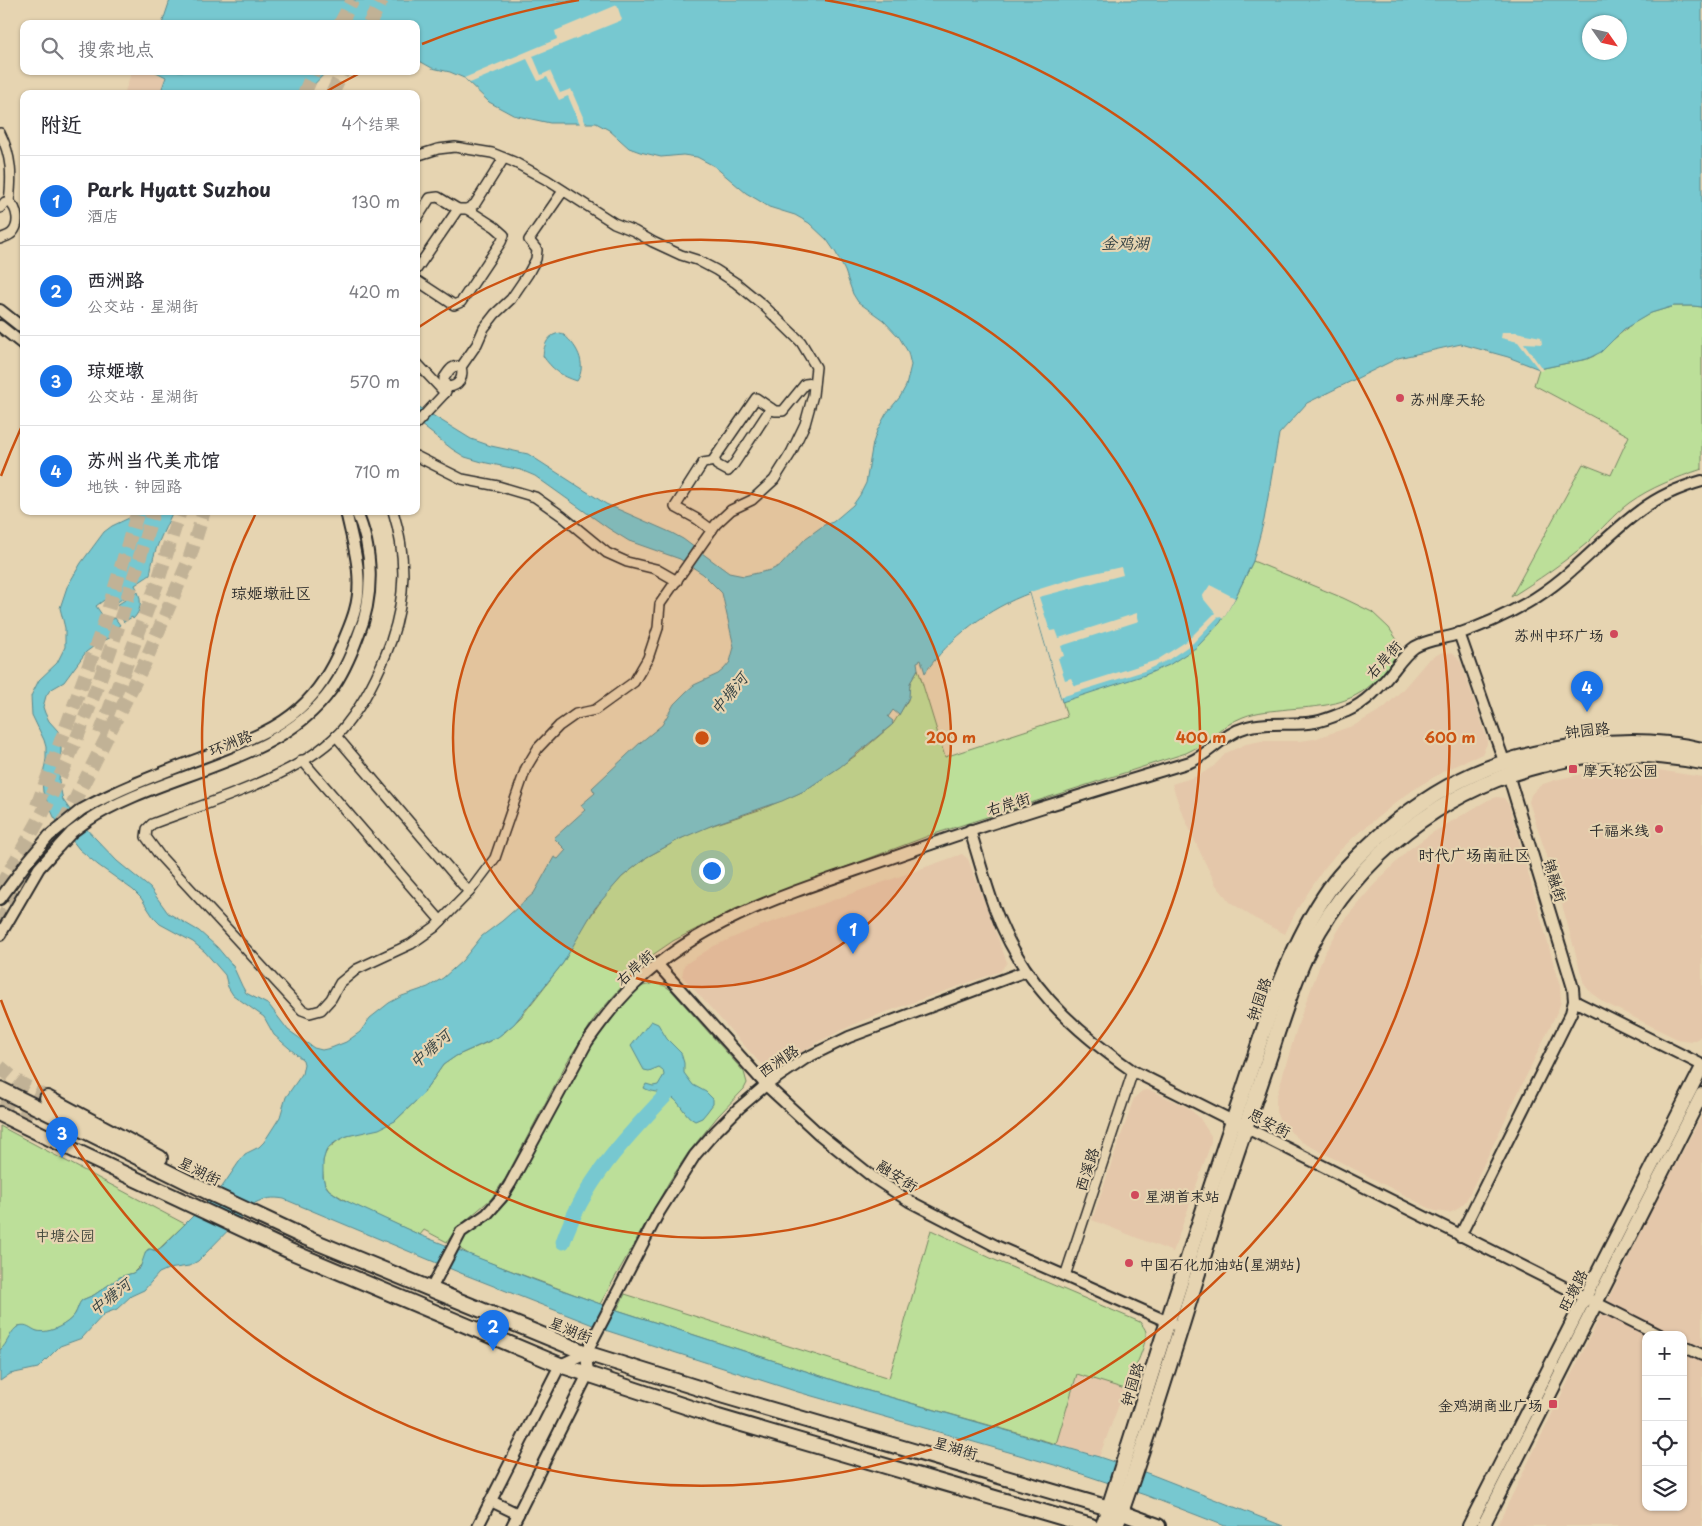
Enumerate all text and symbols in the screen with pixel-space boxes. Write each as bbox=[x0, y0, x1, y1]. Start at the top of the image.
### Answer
north arrow bbox=[1582, 15, 1627, 60]
search box bbox=[20, 20, 420, 75]
icon: search bbox=[38, 34, 66, 62]
text: 搜索地点 bbox=[78, 34, 154, 62]
text: 附近 bbox=[40, 107, 82, 139]
text: 4个结果 bbox=[341, 111, 400, 135]
text: Park Hyatt Suzhou bbox=[87, 175, 271, 203]
text: 1 bbox=[52, 189, 60, 213]
text: 130 m bbox=[352, 189, 400, 213]
text: 酒店 bbox=[87, 203, 119, 227]
water label: 金鸡湖 bbox=[1101, 230, 1151, 254]
text: 西洲路 bbox=[87, 265, 144, 293]
text: 2 bbox=[50, 279, 62, 303]
text: 420 m bbox=[349, 279, 400, 303]
text: 公交站 · 星湖街 bbox=[87, 293, 198, 317]
text: 琼姬墩 bbox=[87, 355, 144, 383]
text: 3 bbox=[51, 369, 61, 393]
text: 570 m bbox=[349, 369, 400, 393]
text: 公交站 · 星湖街 bbox=[87, 383, 198, 407]
place label: 苏州摩天轮 bbox=[1410, 387, 1485, 410]
marker: 苏州摩天轮 bbox=[1394, 392, 1406, 404]
text: 苏州当代美术馆 bbox=[87, 445, 220, 473]
text: 4 bbox=[51, 459, 61, 483]
text: 710 m bbox=[354, 459, 400, 483]
text: 地铁 · 钟园路 bbox=[87, 473, 182, 497]
district label: 琼姬墩社区 bbox=[231, 580, 311, 604]
place label: 苏州中环广场 bbox=[1514, 623, 1604, 646]
marker: 苏州中环广场 bbox=[1608, 628, 1620, 640]
street label: 右岸街 bbox=[1359, 635, 1407, 683]
water label: 中塘河 bbox=[704, 664, 754, 719]
pin: 4 bbox=[1571, 671, 1603, 712]
street label: 钟园路 bbox=[1563, 715, 1611, 743]
street label: 环洲路 bbox=[205, 723, 255, 761]
text: 200 m bbox=[926, 725, 976, 748]
text: 400 m bbox=[1176, 725, 1226, 748]
text: 600 m bbox=[1424, 725, 1476, 748]
centre of rings bbox=[693, 729, 711, 747]
place label: 摩天轮公园 bbox=[1583, 758, 1658, 781]
marker: 摩天轮公园 bbox=[1567, 763, 1579, 775]
street label: 右岸街 bbox=[983, 785, 1033, 821]
place label: 千福米线 bbox=[1589, 818, 1649, 841]
marker: 千福米线 bbox=[1653, 823, 1665, 835]
district label: 时代广场南社区 bbox=[1418, 842, 1530, 866]
street label: 锦融街 bbox=[1538, 855, 1574, 905]
your location bbox=[699, 858, 725, 884]
pin: 1 bbox=[837, 913, 869, 954]
street label: 右岸街 bbox=[610, 943, 658, 991]
street label: 钟园路 bbox=[1240, 974, 1276, 1024]
water label: 中塘河 bbox=[403, 1021, 457, 1073]
street label: 西洲路 bbox=[753, 1038, 803, 1082]
street label: 思安街 bbox=[1245, 1102, 1295, 1142]
pin: 3 bbox=[46, 1117, 78, 1158]
street label: 西溪路 bbox=[1068, 1144, 1104, 1194]
street label: 星湖街 bbox=[175, 1150, 225, 1190]
street label: 融安街 bbox=[873, 1153, 923, 1197]
place label: 星湖首末站 bbox=[1145, 1184, 1220, 1207]
marker: 星湖首末站 bbox=[1129, 1189, 1141, 1201]
park label: 中塘公园 bbox=[35, 1223, 95, 1246]
place label: 中国石化加油站(星湖站) bbox=[1139, 1252, 1301, 1275]
marker: 中国石化加油站(星湖站) bbox=[1123, 1257, 1135, 1269]
street label: 旺墩路 bbox=[1552, 1265, 1592, 1315]
water label: 中塘河 bbox=[83, 1270, 138, 1320]
pin: 2 bbox=[477, 1310, 509, 1351]
street label: 星湖街 bbox=[546, 1310, 596, 1348]
map controls bbox=[1642, 1331, 1687, 1511]
button: + bbox=[1642, 1331, 1687, 1376]
street label: 钟园路 bbox=[1113, 1359, 1149, 1409]
button: − bbox=[1642, 1376, 1687, 1421]
place label: 金鸡湖商业广场 bbox=[1438, 1393, 1543, 1416]
marker: 金鸡湖商业广场 bbox=[1547, 1398, 1559, 1410]
button: locate bbox=[1642, 1421, 1687, 1466]
street label: 星湖街 bbox=[931, 1430, 981, 1464]
button: layers bbox=[1642, 1466, 1687, 1511]

